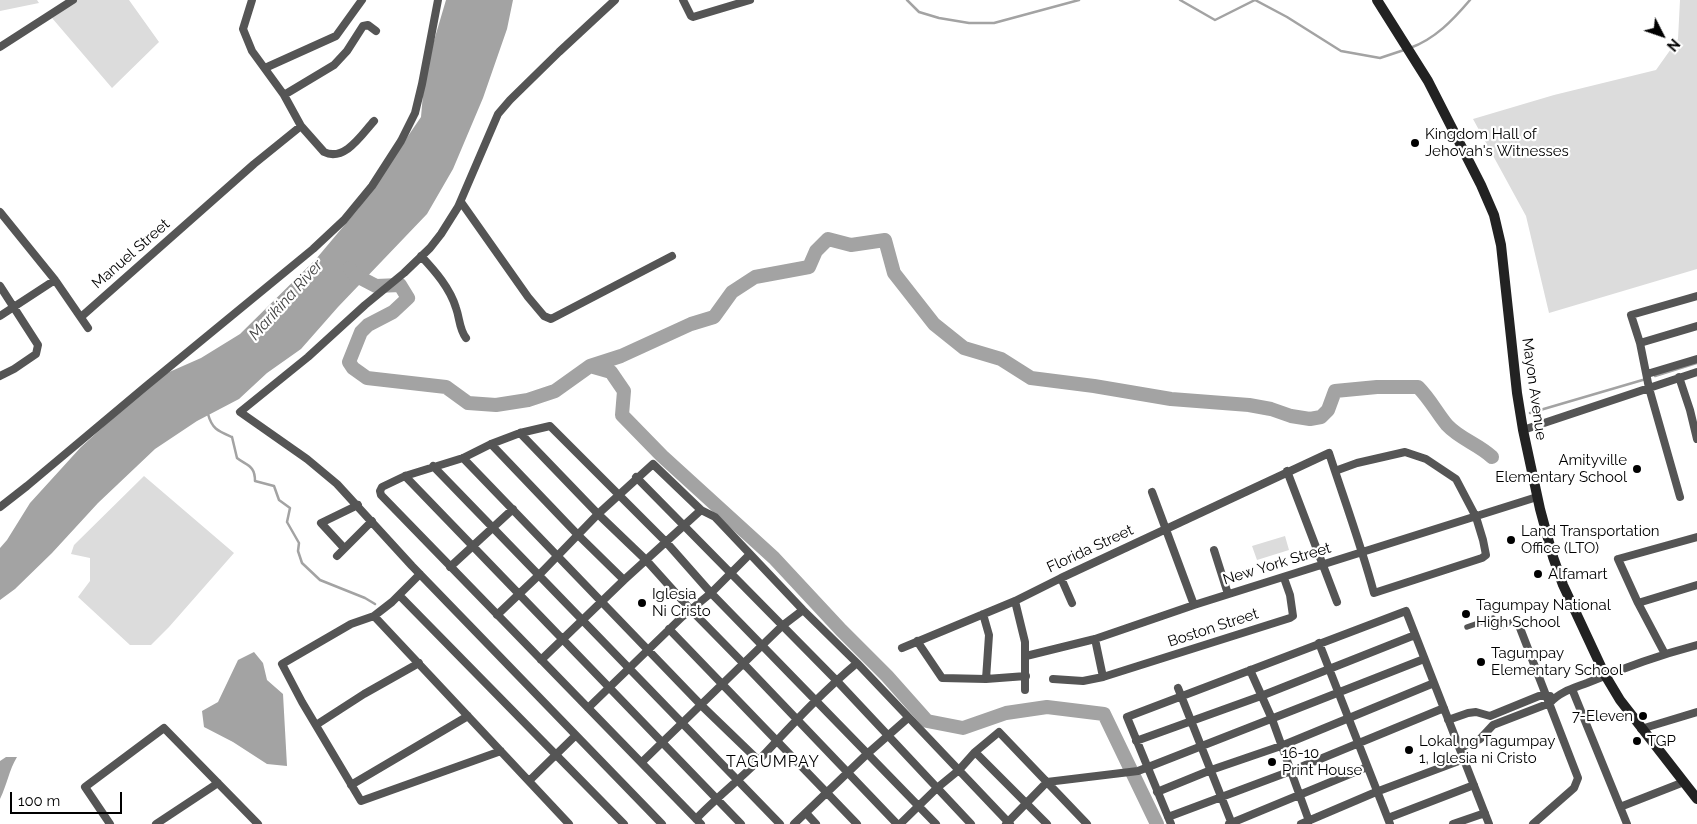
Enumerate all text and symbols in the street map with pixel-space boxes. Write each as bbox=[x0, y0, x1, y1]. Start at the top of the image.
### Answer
north arrow bbox=[1637, 10, 1687, 60]
text: N bbox=[1664, 36, 1683, 54]
place label: Kingdom Hall of Jehovah's Witnesses bbox=[1425, 125, 1569, 160]
marker: Kingdom Hall of Jehovah's Witnesses bbox=[1409, 137, 1421, 149]
street label: Manuel Street bbox=[88, 215, 174, 293]
water label: Marikina River bbox=[245, 256, 327, 344]
street label: Mayon Avenue bbox=[1518, 337, 1550, 441]
place label: Amityville Elementary School bbox=[1495, 451, 1627, 486]
marker: Amityville Elementary School bbox=[1631, 463, 1643, 475]
street label: Florida Street bbox=[1044, 521, 1136, 577]
place label: Land Transportation Office (LTO) bbox=[1521, 522, 1660, 557]
marker: Land Transportation Office (LTO) bbox=[1505, 534, 1517, 546]
street label: New York Street bbox=[1221, 539, 1333, 589]
place label: Alfamart bbox=[1548, 565, 1608, 583]
marker: Alfamart bbox=[1532, 568, 1544, 580]
place label: Iglesia Ni Cristo bbox=[652, 585, 711, 620]
place label: Tagumpay National High School bbox=[1476, 596, 1611, 631]
marker: Iglesia Ni Cristo bbox=[636, 597, 648, 609]
street label: Boston Street bbox=[1165, 605, 1261, 651]
marker: Tagumpay National High School bbox=[1460, 608, 1472, 620]
place label: Tagumpay Elementary School bbox=[1491, 644, 1623, 679]
marker: Tagumpay Elementary School bbox=[1475, 656, 1487, 668]
place label: 7-Eleven bbox=[1572, 707, 1633, 725]
marker: 7-Eleven bbox=[1637, 710, 1649, 722]
place label: Lokal ng Tagumpay 1, Iglesia ni Cristo bbox=[1419, 732, 1555, 767]
place label: TGP bbox=[1647, 732, 1676, 750]
marker: TGP bbox=[1631, 735, 1643, 747]
place label: 16-10 Print House bbox=[1282, 744, 1362, 779]
marker: Lokal ng Tagumpay 1, Iglesia ni Cristo bbox=[1403, 744, 1415, 756]
district label: TAGUMPAY bbox=[725, 752, 821, 772]
marker: 16-10 Print House bbox=[1266, 756, 1278, 768]
scale bar bbox=[12, 782, 125, 814]
text: 100 m bbox=[18, 792, 60, 810]

